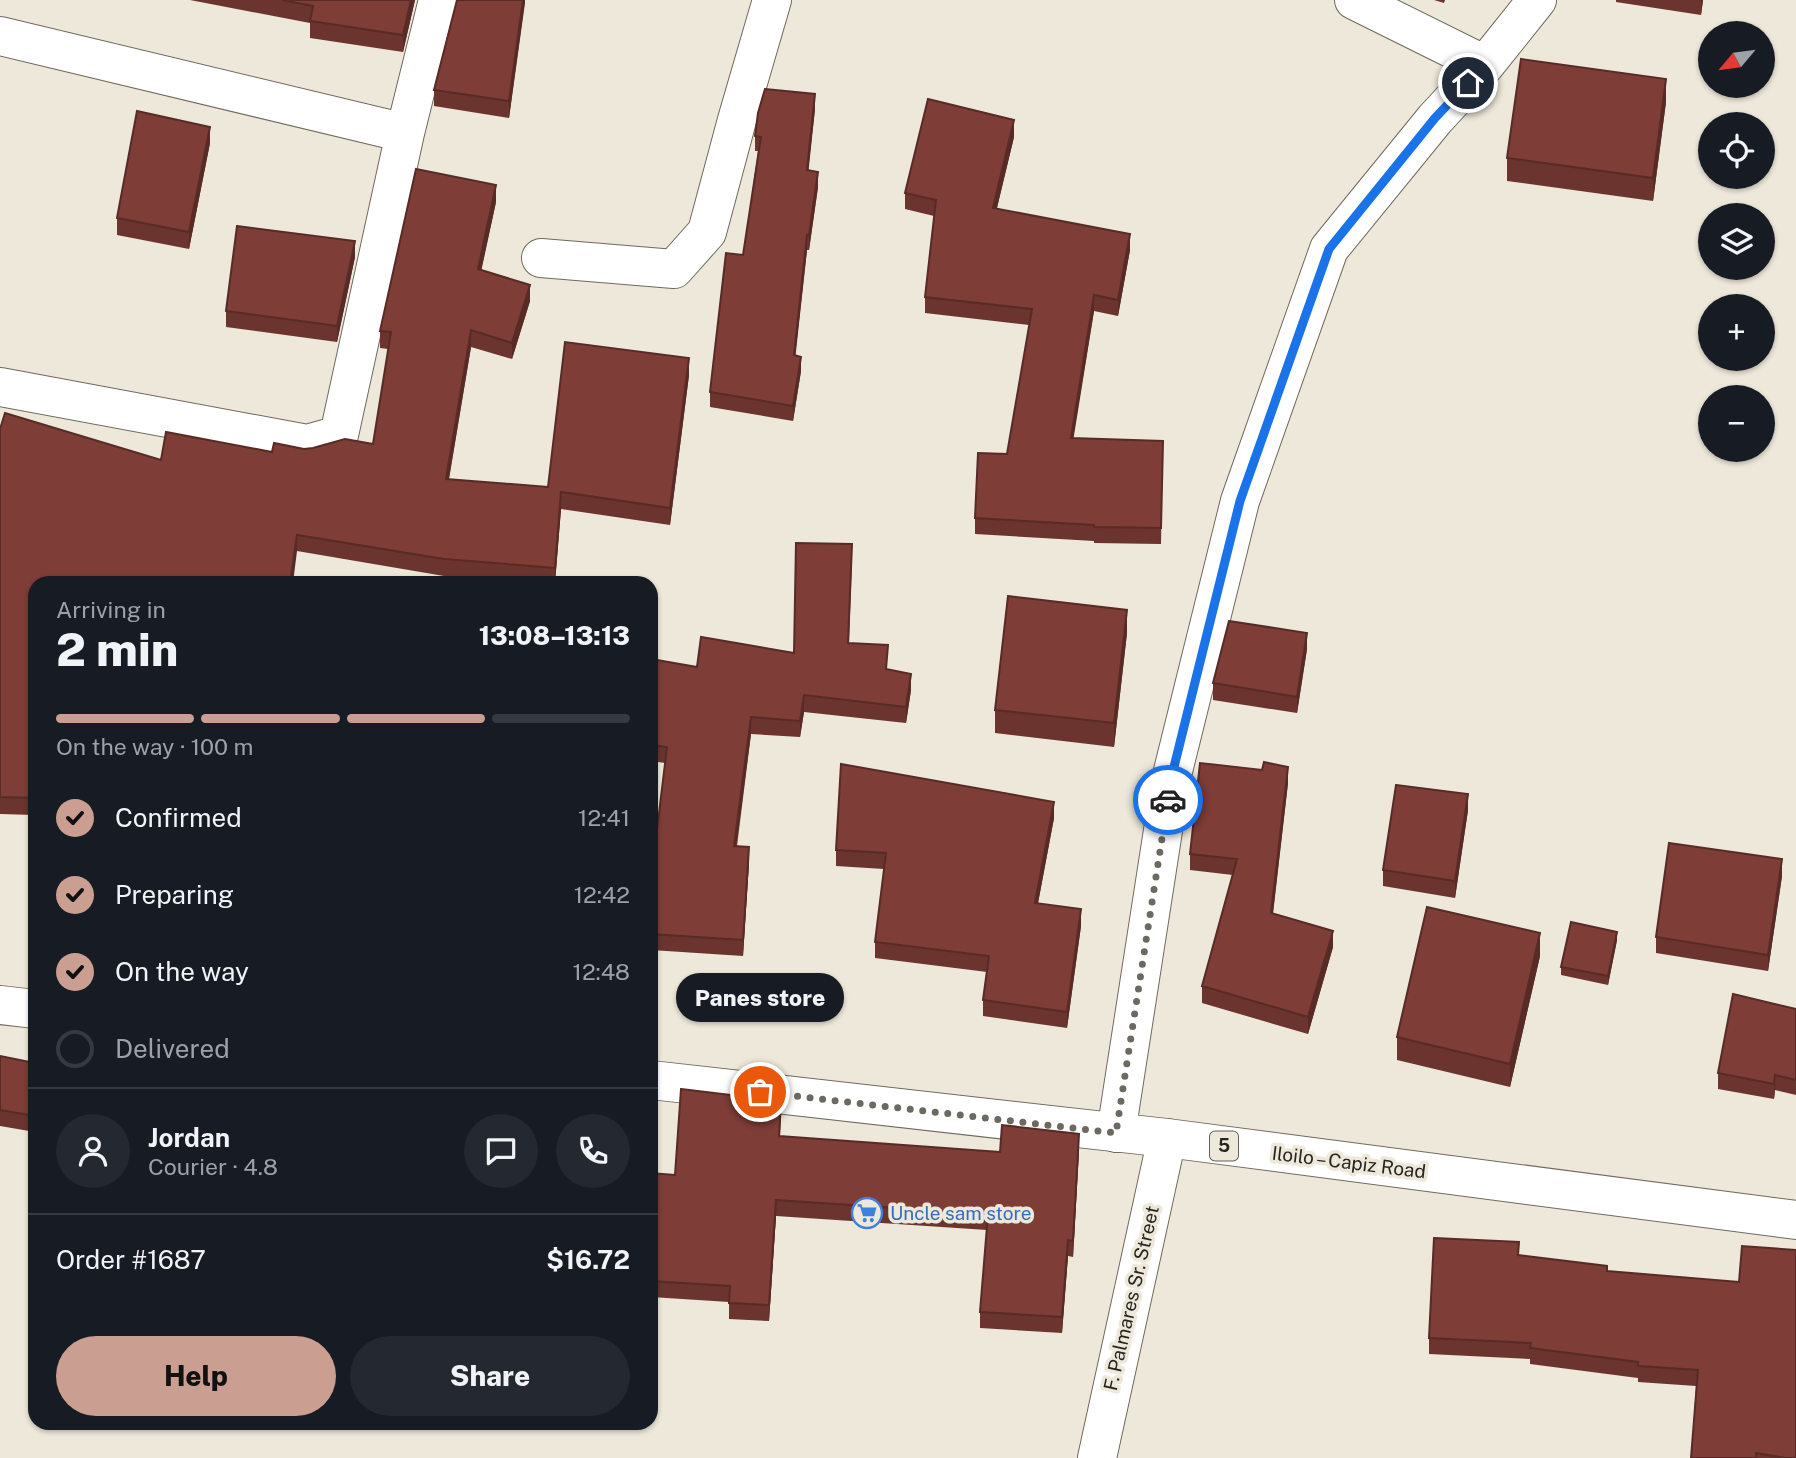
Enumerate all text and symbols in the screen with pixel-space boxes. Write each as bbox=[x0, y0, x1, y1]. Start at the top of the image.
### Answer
north arrow bbox=[1698, 21, 1774, 98]
map controls bbox=[1698, 21, 1775, 462]
pin bbox=[1438, 53, 1498, 113]
icon: home bbox=[1449, 64, 1487, 102]
button: locate bbox=[1698, 112, 1775, 189]
button: layers bbox=[1698, 203, 1775, 280]
button: + bbox=[1698, 294, 1775, 371]
button: − bbox=[1698, 385, 1775, 462]
text: Arriving in bbox=[56, 596, 166, 623]
text: 13:08–13:13 bbox=[479, 620, 630, 651]
text: 2 min bbox=[56, 622, 178, 676]
text: On the way · 100 m bbox=[56, 733, 253, 760]
courier bbox=[1133, 765, 1203, 835]
icon: car bbox=[1149, 781, 1187, 819]
icon: check bbox=[56, 799, 94, 837]
text: Confirmed bbox=[115, 802, 242, 833]
text: 12:41 bbox=[578, 804, 630, 831]
icon: check bbox=[56, 876, 94, 914]
text: Preparing bbox=[115, 879, 234, 910]
text: 12:42 bbox=[574, 881, 630, 908]
icon: check bbox=[56, 953, 94, 991]
text: On the way bbox=[115, 956, 249, 987]
text: 12:48 bbox=[573, 958, 630, 985]
callout: Panes store bbox=[676, 973, 844, 1022]
text: Panes store bbox=[695, 984, 825, 1011]
text: Delivered bbox=[115, 1033, 230, 1064]
pin bbox=[730, 1062, 790, 1122]
icon: bag bbox=[741, 1073, 779, 1111]
button: person bbox=[56, 1114, 130, 1188]
button: chat bbox=[464, 1114, 538, 1188]
button: phone bbox=[556, 1114, 630, 1188]
text: Jordan bbox=[148, 1122, 230, 1153]
road number: 5 bbox=[1210, 1132, 1238, 1161]
street label: Iloilo – Capiz Road bbox=[1271, 1142, 1427, 1182]
text: Courier · 4.8 bbox=[148, 1153, 278, 1180]
supermarket icon: Uncle sam store bbox=[850, 1196, 884, 1230]
place label: Uncle sam store bbox=[890, 1202, 1032, 1224]
street label: F. Palmares Sr. Street bbox=[1099, 1203, 1163, 1393]
text: Order #1687 bbox=[56, 1244, 206, 1275]
text: $16.72 bbox=[546, 1244, 630, 1275]
button: Help bbox=[56, 1336, 336, 1416]
button: Share bbox=[350, 1336, 630, 1416]

